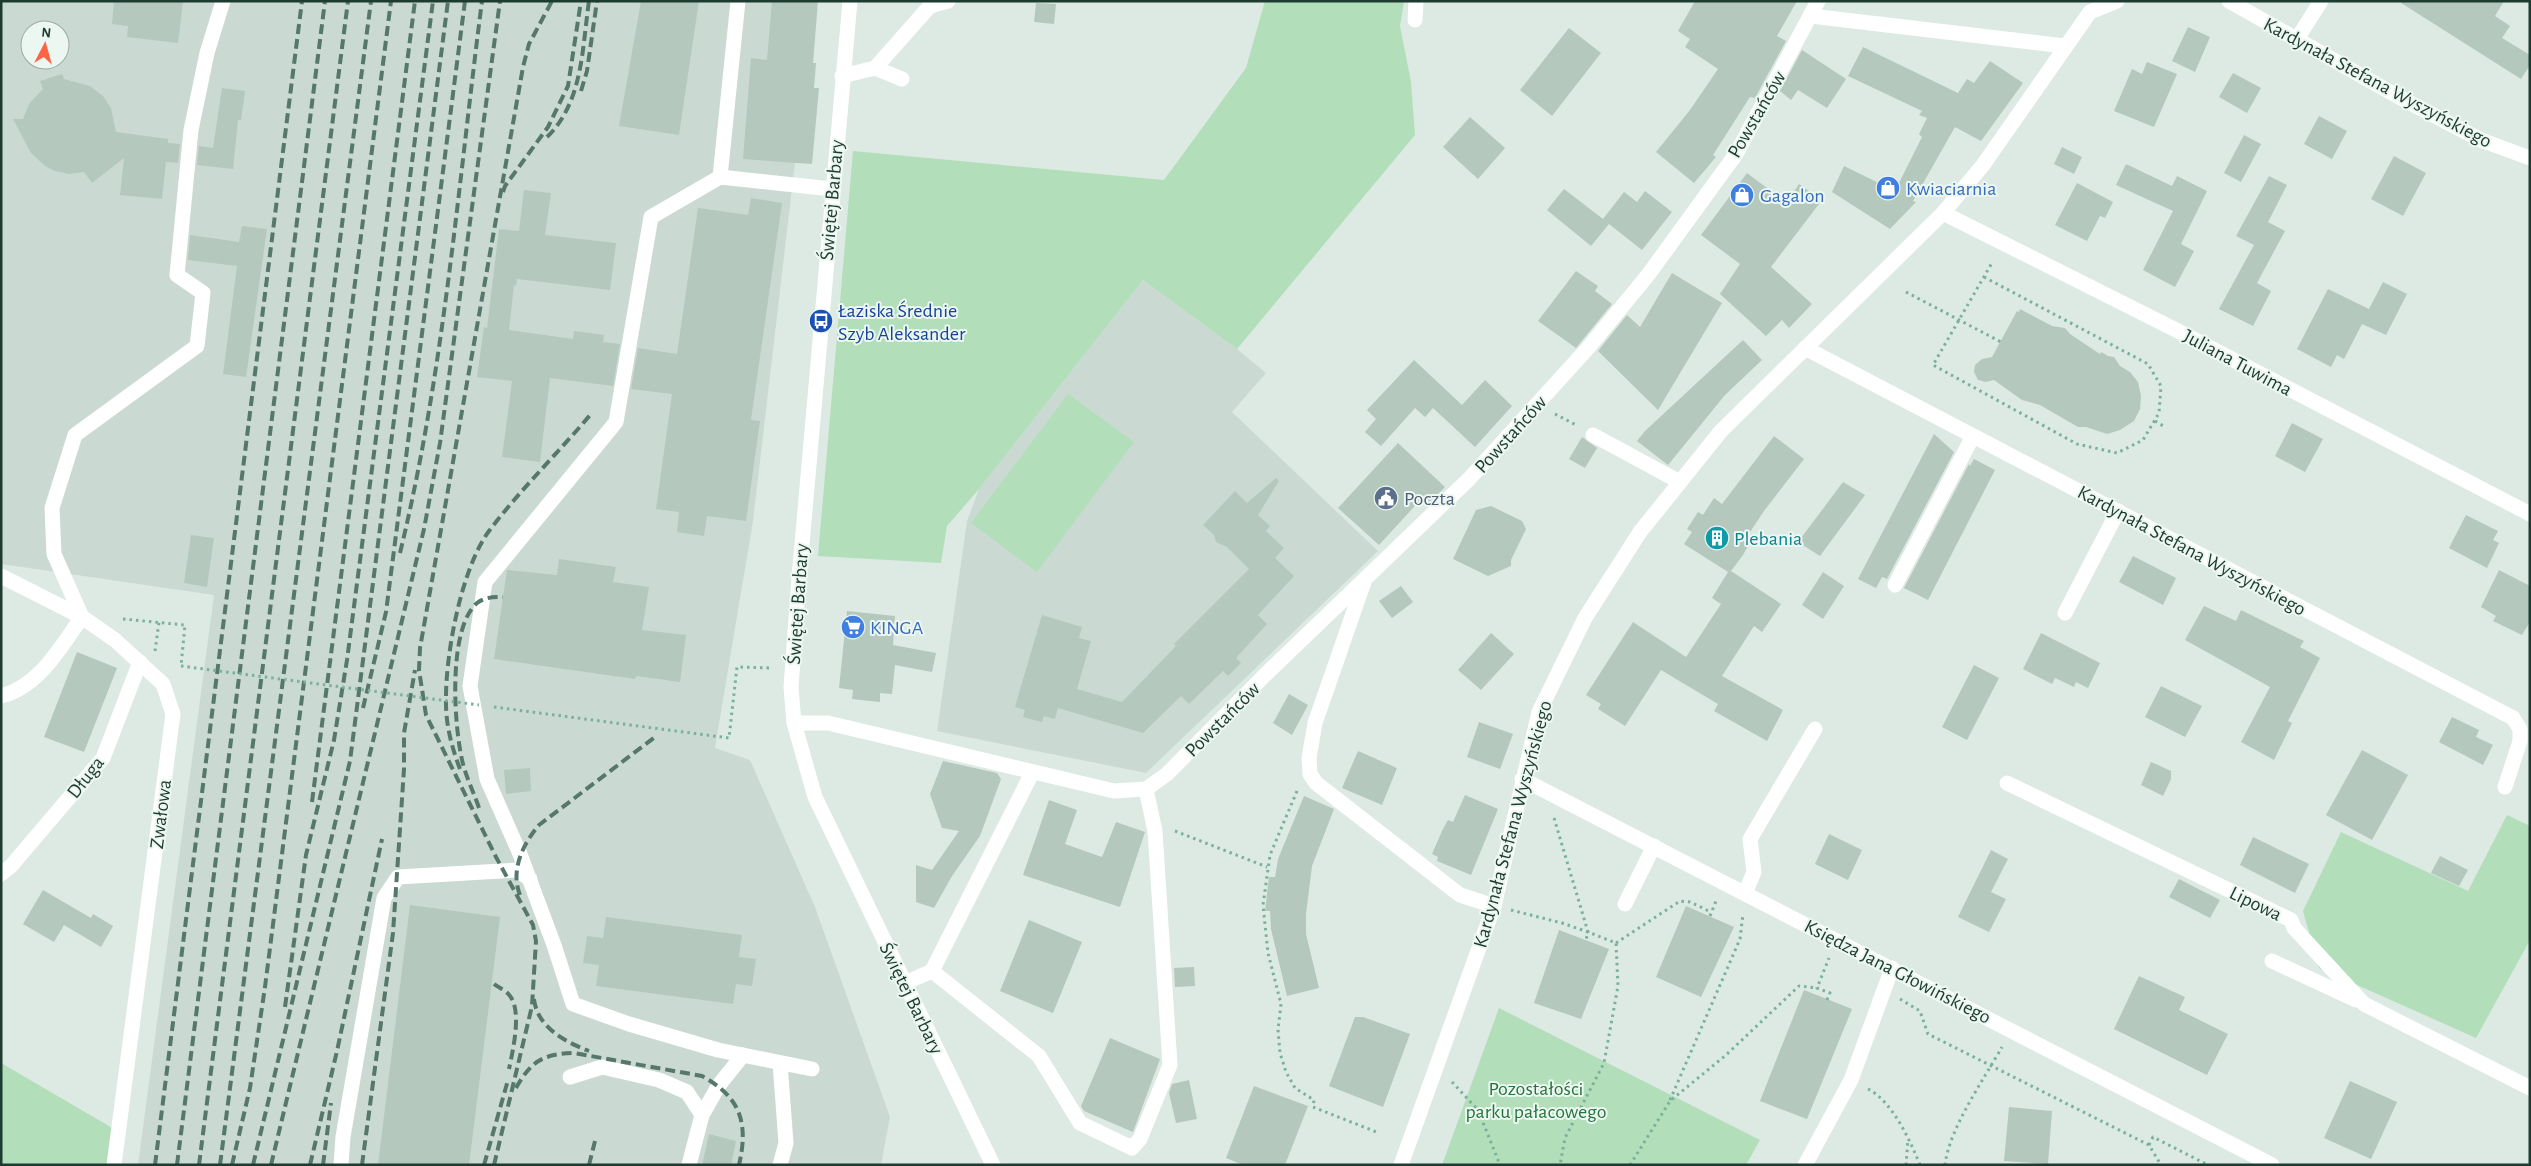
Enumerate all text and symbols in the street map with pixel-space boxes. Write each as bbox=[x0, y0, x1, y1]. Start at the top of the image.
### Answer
street label: Kardynała Stefana Wyszyńskiego bbox=[2260, 14, 2495, 152]
north arrow bbox=[20, 20, 70, 70]
text: N bbox=[41, 26, 52, 41]
street label: Powstańców bbox=[1724, 67, 1790, 161]
street label: Świętej Barbary bbox=[816, 138, 847, 261]
shop icon: Kwiaciarnia bbox=[1875, 175, 1901, 201]
place label: Kwiaciarnia bbox=[1906, 179, 1996, 199]
shop icon: Gagalon bbox=[1729, 182, 1755, 208]
place label: Gagalon bbox=[1760, 186, 1825, 206]
place label: Łaziska Średnie Szyb Aleksander bbox=[838, 300, 966, 344]
bus stop icon: Łaziska Średnie Szyb Aleksander bbox=[808, 308, 834, 334]
street label: Juliana Tuwima bbox=[2180, 326, 2295, 400]
street label: Powstańców bbox=[1471, 392, 1551, 477]
street label: Kardynała Stefana Wyszyńskiego bbox=[2074, 482, 2309, 620]
public building icon: Poczta bbox=[1373, 485, 1399, 511]
place label: Poczta bbox=[1404, 489, 1455, 509]
building icon: Plebania bbox=[1704, 525, 1730, 551]
place label: Plebania bbox=[1734, 529, 1802, 549]
street label: Świętej Barbary bbox=[783, 542, 812, 665]
supermarket icon: KINGA bbox=[840, 614, 866, 640]
place label: KINGA bbox=[870, 618, 924, 638]
street label: Powstańców bbox=[1182, 678, 1264, 761]
street label: Kardynała Stefana Wyszyńskiego bbox=[1470, 698, 1556, 950]
street label: Długa bbox=[63, 753, 108, 802]
street label: Zwałowa bbox=[147, 778, 175, 850]
street label: Lipowa bbox=[2226, 883, 2285, 925]
street label: Księdza Jana Głowińskiego bbox=[1801, 916, 1994, 1028]
street label: Świętej Barbary bbox=[876, 939, 948, 1058]
park label: Pozostałości parku pałacowego bbox=[1465, 1079, 1607, 1122]

